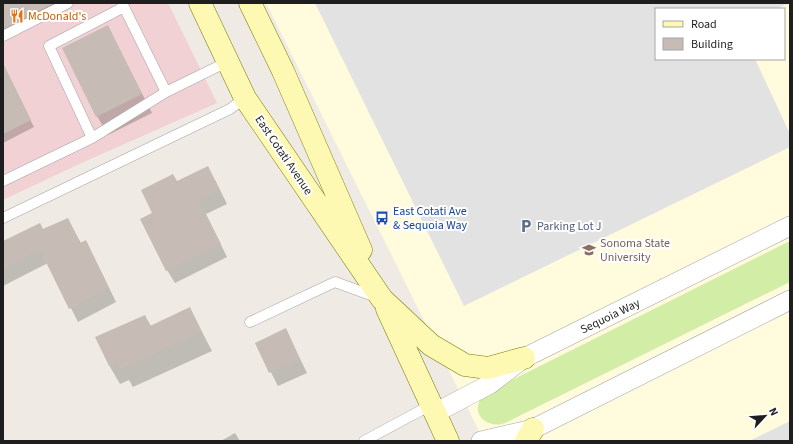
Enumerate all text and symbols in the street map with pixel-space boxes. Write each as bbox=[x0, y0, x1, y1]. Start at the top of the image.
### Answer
restaurant icon: McDonald's bbox=[9, 8, 25, 24]
place label: McDonald's bbox=[28, 8, 86, 25]
legend bbox=[655, 8, 785, 60]
text: Road bbox=[691, 16, 717, 33]
text: Building bbox=[691, 36, 733, 53]
street label: East Cotati Avenue bbox=[251, 112, 317, 199]
place label: East Cotati Ave & Sequoia Way bbox=[393, 203, 467, 234]
bus stop icon: East Cotati Ave & Sequoia Way bbox=[374, 210, 390, 226]
parking icon: Parking Lot J bbox=[518, 218, 534, 234]
place label: Parking Lot J bbox=[537, 218, 602, 235]
place label: Sonoma State University bbox=[600, 235, 670, 266]
school or university icon: Sonoma State University bbox=[581, 242, 597, 258]
street label: Sequoia Way bbox=[578, 295, 643, 338]
north arrow bbox=[745, 396, 785, 436]
text: N bbox=[765, 405, 782, 418]

